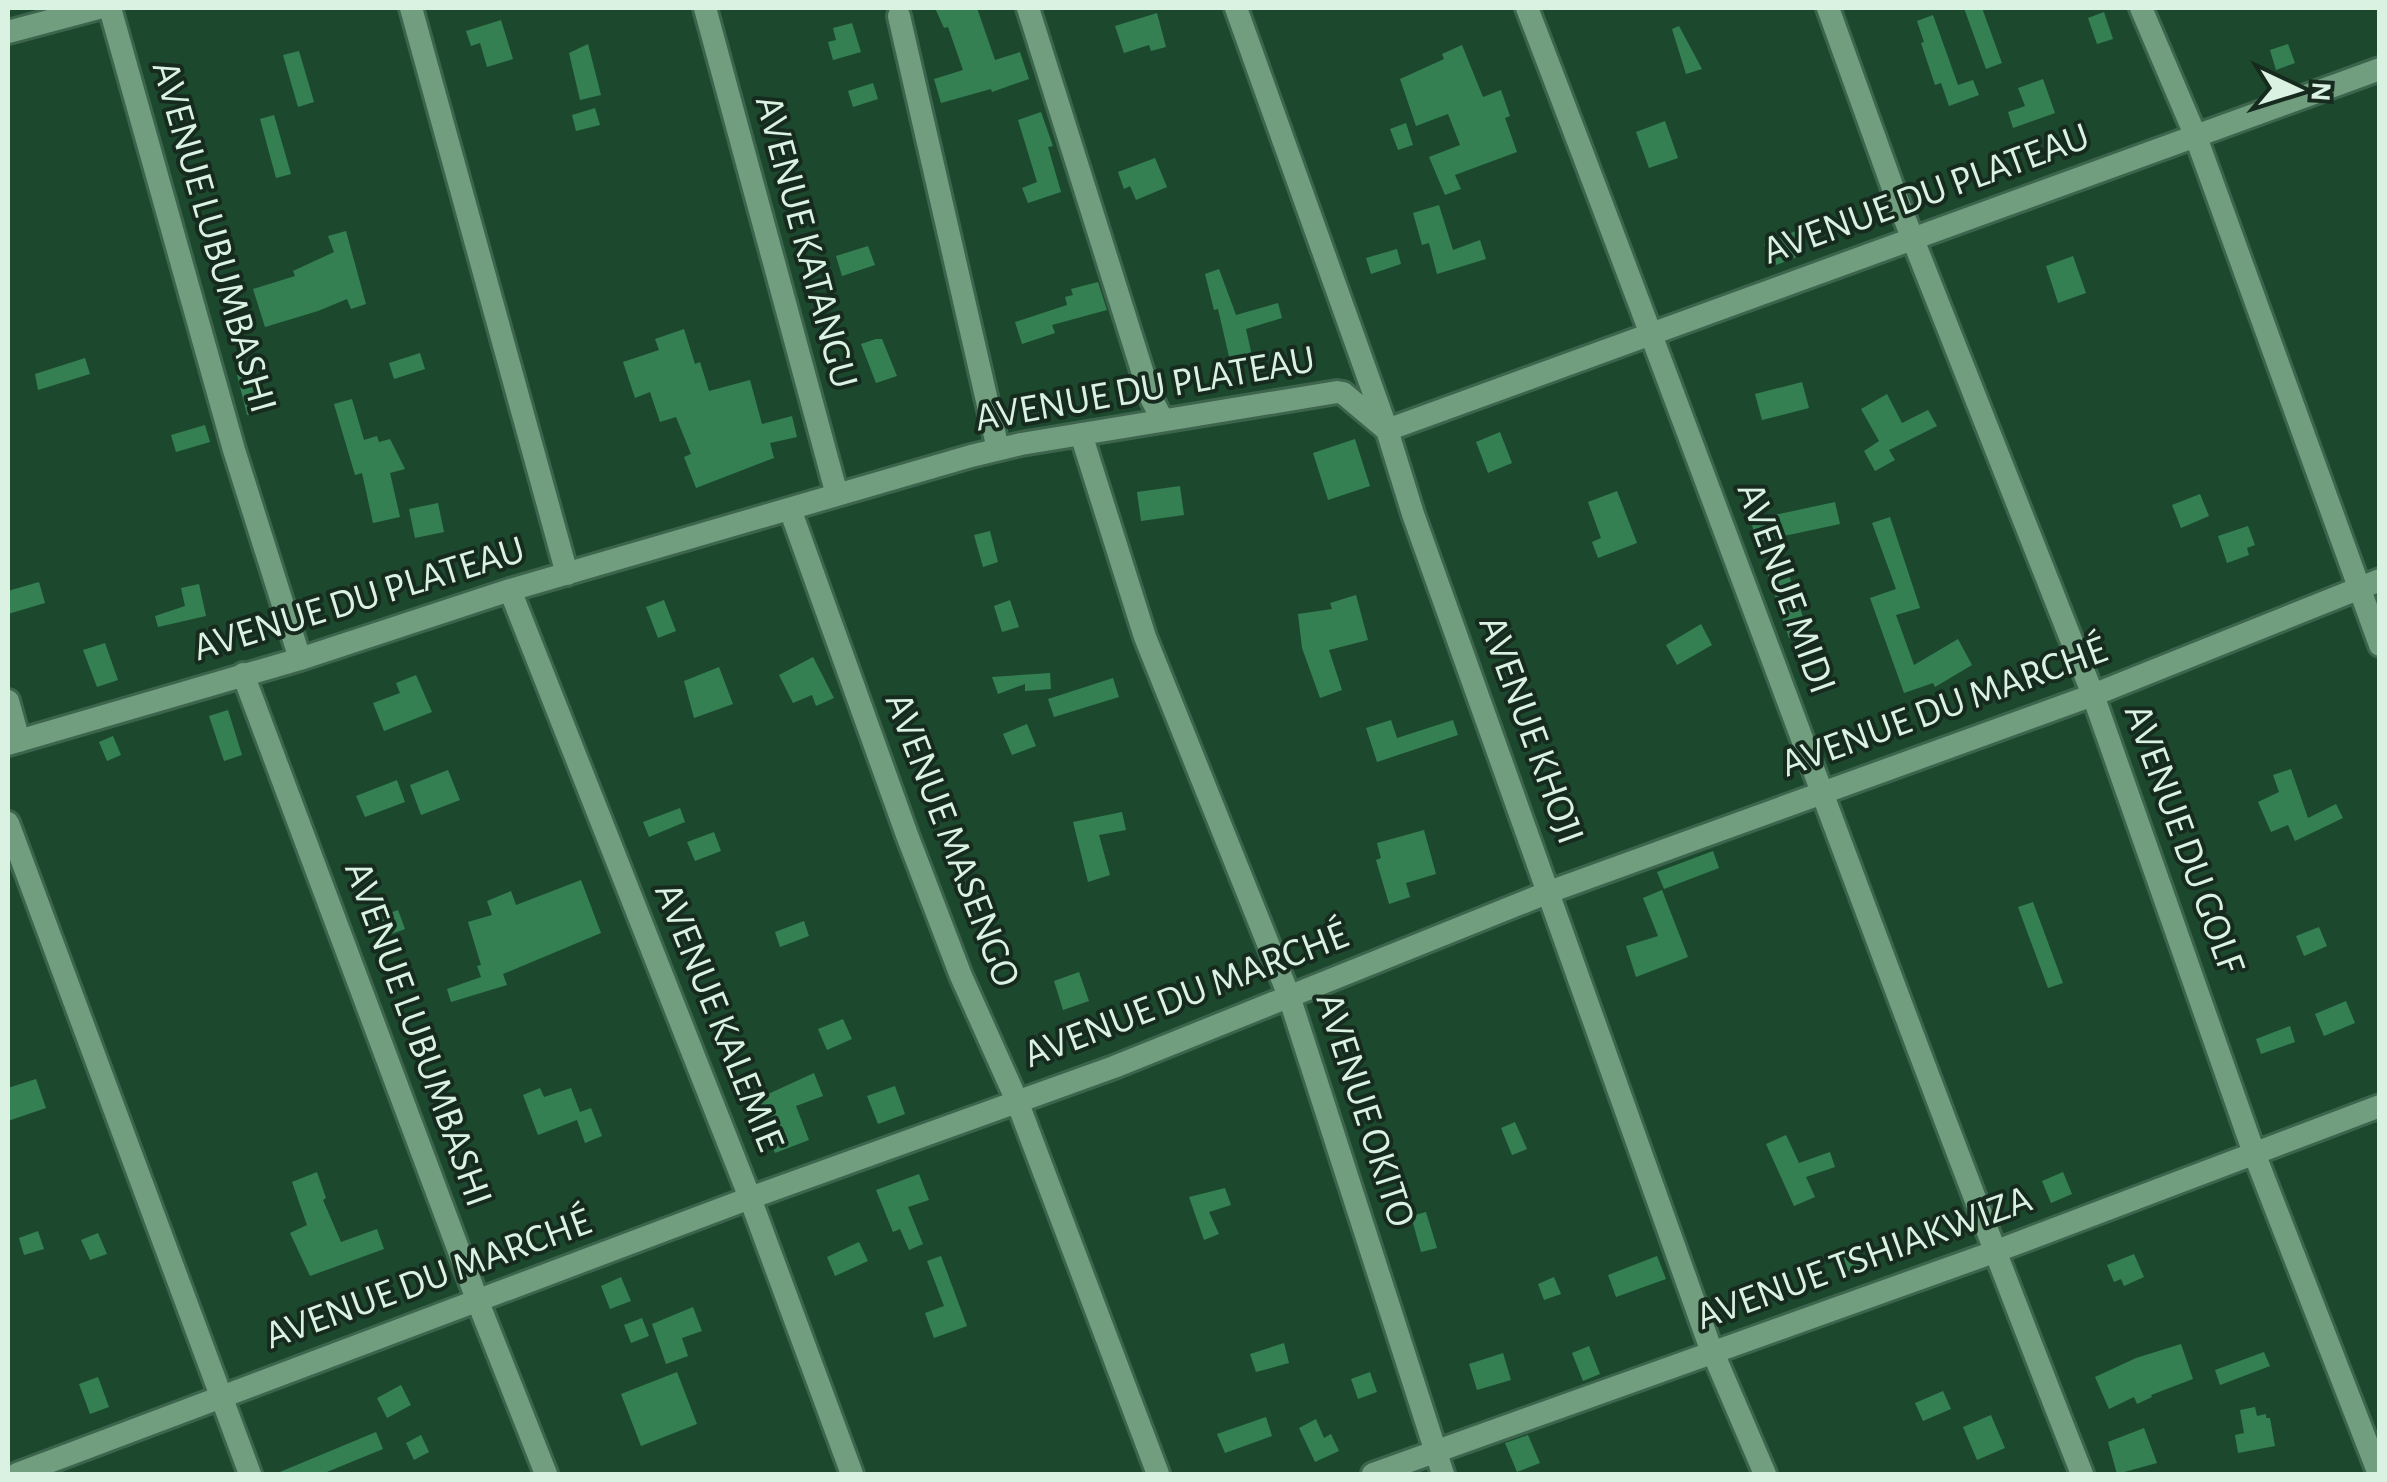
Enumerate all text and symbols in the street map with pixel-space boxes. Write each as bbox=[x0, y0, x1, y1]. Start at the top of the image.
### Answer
north arrow bbox=[2247, 40, 2347, 140]
street label: AVENUE LUBUMBASHI bbox=[145, 57, 283, 417]
text: N bbox=[2305, 81, 2335, 102]
street label: AVENUE KATANGU bbox=[748, 91, 864, 393]
street label: AVENUE DU PLATEAU bbox=[1757, 116, 2095, 272]
street label: AVENUE DU PLATEAU bbox=[972, 339, 1318, 439]
street label: AVENUE MIDI bbox=[1729, 477, 1843, 699]
street label: AVENUE DU PLATEAU bbox=[188, 530, 530, 668]
street label: AVENUE KHOJI bbox=[1471, 611, 1591, 849]
street label: AVENUE DU MARCHÉ bbox=[1774, 626, 2112, 785]
street label: AVENUE MASENGO bbox=[878, 688, 1026, 992]
street label: AVENUE DU GOLF bbox=[2117, 699, 2251, 980]
street label: AVENUE LUBUMBASHI bbox=[337, 856, 499, 1212]
street label: AVENUE KALEMIE bbox=[647, 877, 791, 1157]
street label: AVENUE DU MARCHÉ bbox=[1017, 911, 1354, 1075]
street label: AVENUE OKITO bbox=[1308, 988, 1422, 1232]
street label: AVENUE TSHIAKWIZA bbox=[1691, 1179, 2037, 1337]
street label: AVENUE DU MARCHÉ bbox=[258, 1198, 596, 1357]

